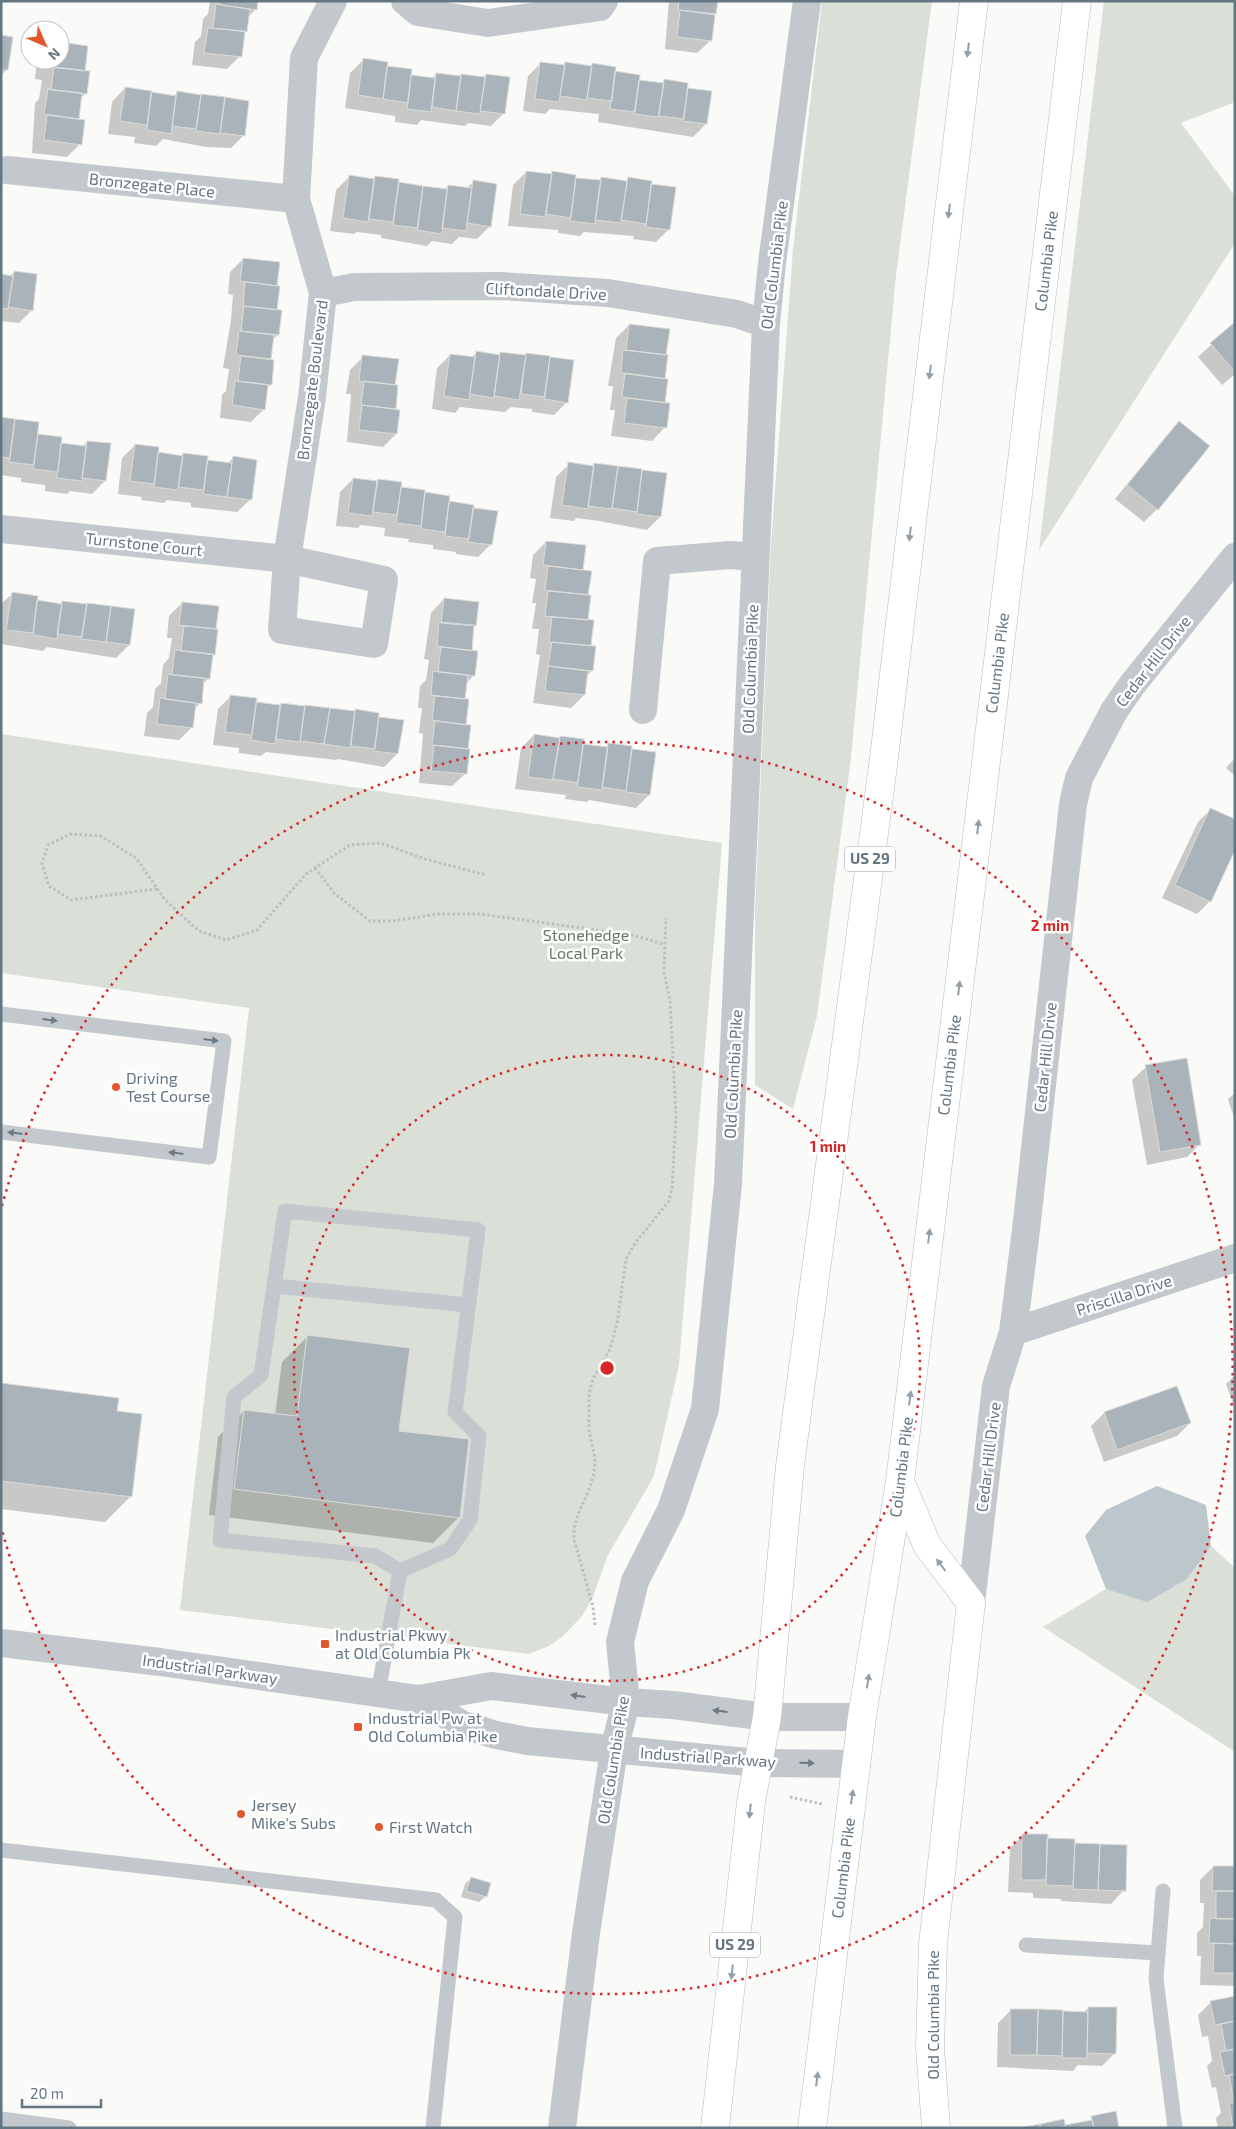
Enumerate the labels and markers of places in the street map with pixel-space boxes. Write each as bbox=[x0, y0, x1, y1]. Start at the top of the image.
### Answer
place label: Driving Test Course bbox=[126, 1068, 210, 1105]
marker: Driving Test Course bbox=[110, 1081, 122, 1093]
centre of rings bbox=[598, 1359, 616, 1377]
place label: Industrial Pkwy at Old Columbia Pk bbox=[335, 1625, 471, 1662]
marker: Industrial Pkwy at Old Columbia Pk bbox=[319, 1638, 331, 1650]
place label: Industrial Pw at Old Columbia Pike bbox=[368, 1708, 498, 1745]
marker: Industrial Pw at Old Columbia Pike bbox=[352, 1721, 364, 1733]
place label: Jersey Mike's Subs bbox=[251, 1795, 336, 1832]
marker: Jersey Mike's Subs bbox=[235, 1808, 247, 1820]
place label: First Watch bbox=[389, 1817, 473, 1836]
marker: First Watch bbox=[373, 1821, 385, 1833]

